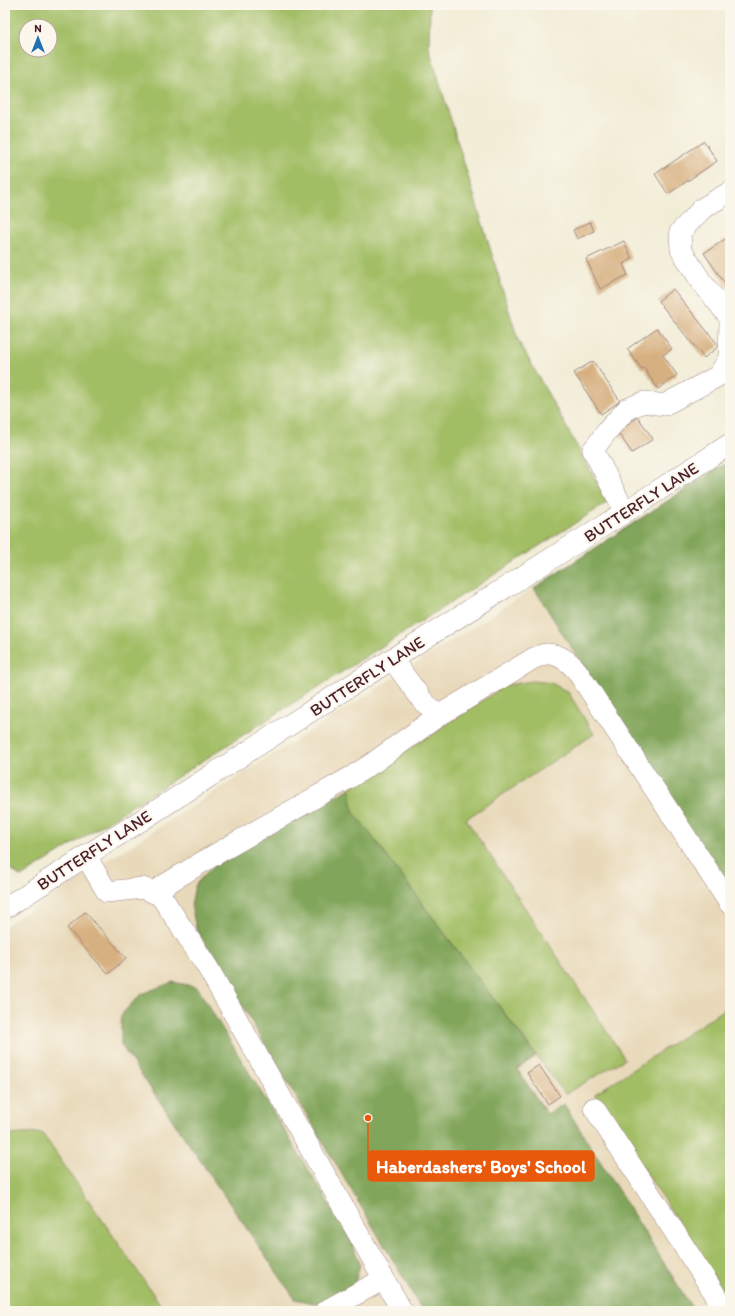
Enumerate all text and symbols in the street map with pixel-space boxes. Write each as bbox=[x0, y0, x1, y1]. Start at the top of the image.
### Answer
north arrow bbox=[18, 18, 58, 58]
text: N bbox=[34, 22, 42, 35]
street label: BUTTERFLY LANE bbox=[580, 458, 702, 546]
street label: BUTTERFLY LANE bbox=[306, 632, 428, 720]
street label: BUTTERFLY LANE bbox=[33, 806, 155, 894]
callout: Haberdashers' Boys' School bbox=[368, 1151, 594, 1181]
text: Haberdashers' Boys' School bbox=[376, 1156, 587, 1178]

